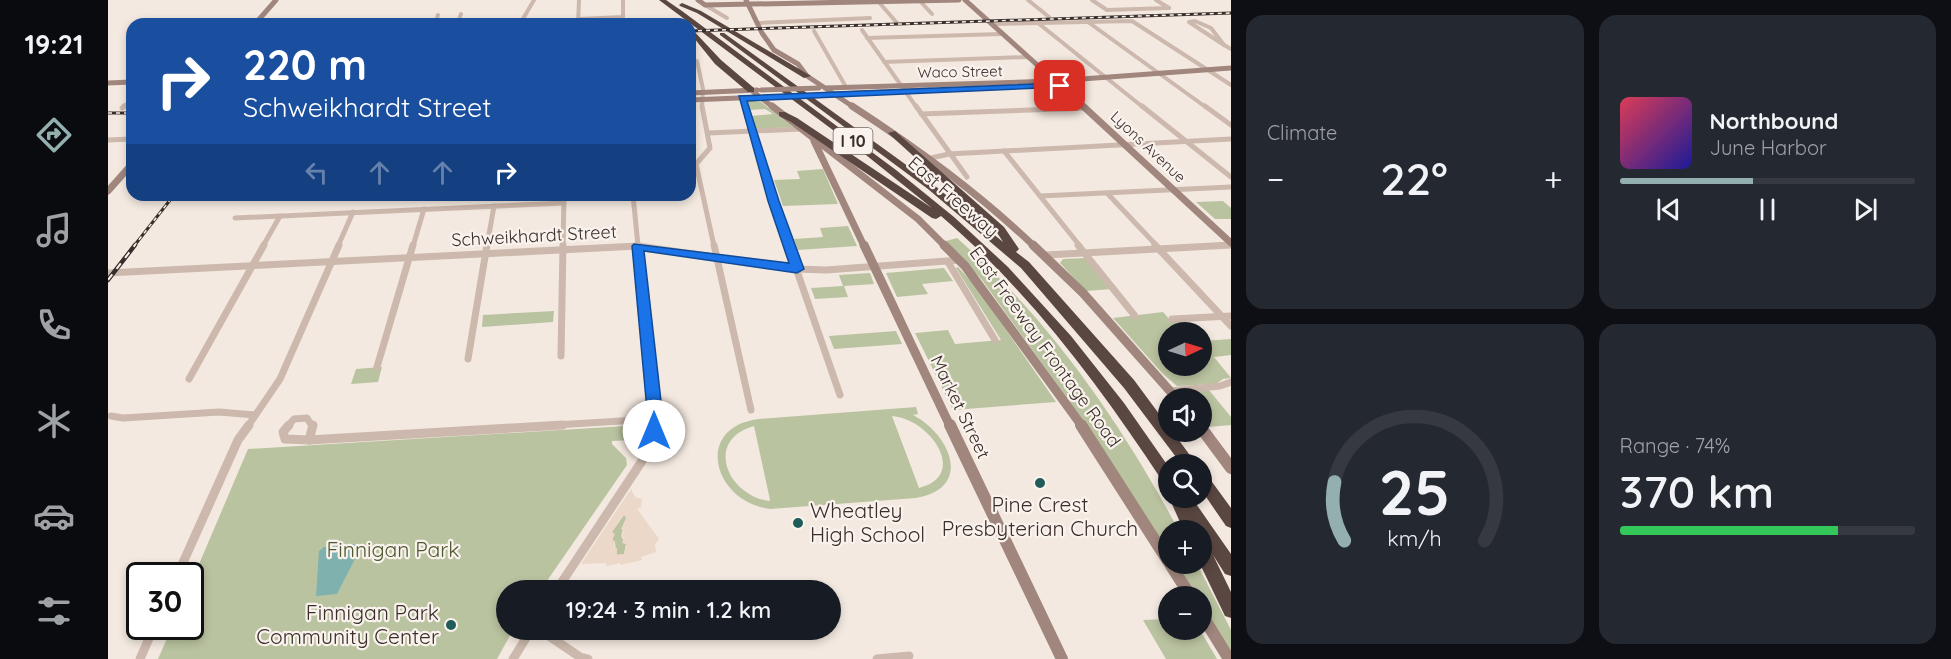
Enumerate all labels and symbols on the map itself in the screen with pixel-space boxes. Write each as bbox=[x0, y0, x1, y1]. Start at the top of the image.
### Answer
pin bbox=[1034, 60, 1085, 111]
street label: Waco Street bbox=[917, 61, 1003, 82]
street label: Lyons Avenue bbox=[1107, 107, 1190, 186]
road number: I 10 bbox=[834, 128, 872, 154]
street label: East Freeway bbox=[903, 151, 1003, 242]
street label: Schweikhardt Street bbox=[451, 220, 617, 251]
street label: East Freeway Frontage Road bbox=[965, 242, 1126, 452]
north arrow bbox=[1158, 322, 1212, 376]
street label: Market Street bbox=[925, 351, 995, 462]
position arrow bbox=[622, 399, 686, 463]
marker: Pine Crest Presbyterian Church bbox=[1033, 476, 1047, 490]
place label: Pine Crest Presbyterian Church bbox=[942, 491, 1138, 541]
place label: Wheatley High School bbox=[810, 497, 925, 547]
marker: Wheatley High School bbox=[791, 516, 805, 530]
park label: Finnigan Park bbox=[326, 536, 460, 562]
speed limit sign: 30 bbox=[126, 562, 204, 640]
place label: Finnigan Park Community Center bbox=[256, 599, 439, 649]
marker: Finnigan Park Community Center bbox=[444, 618, 458, 632]

